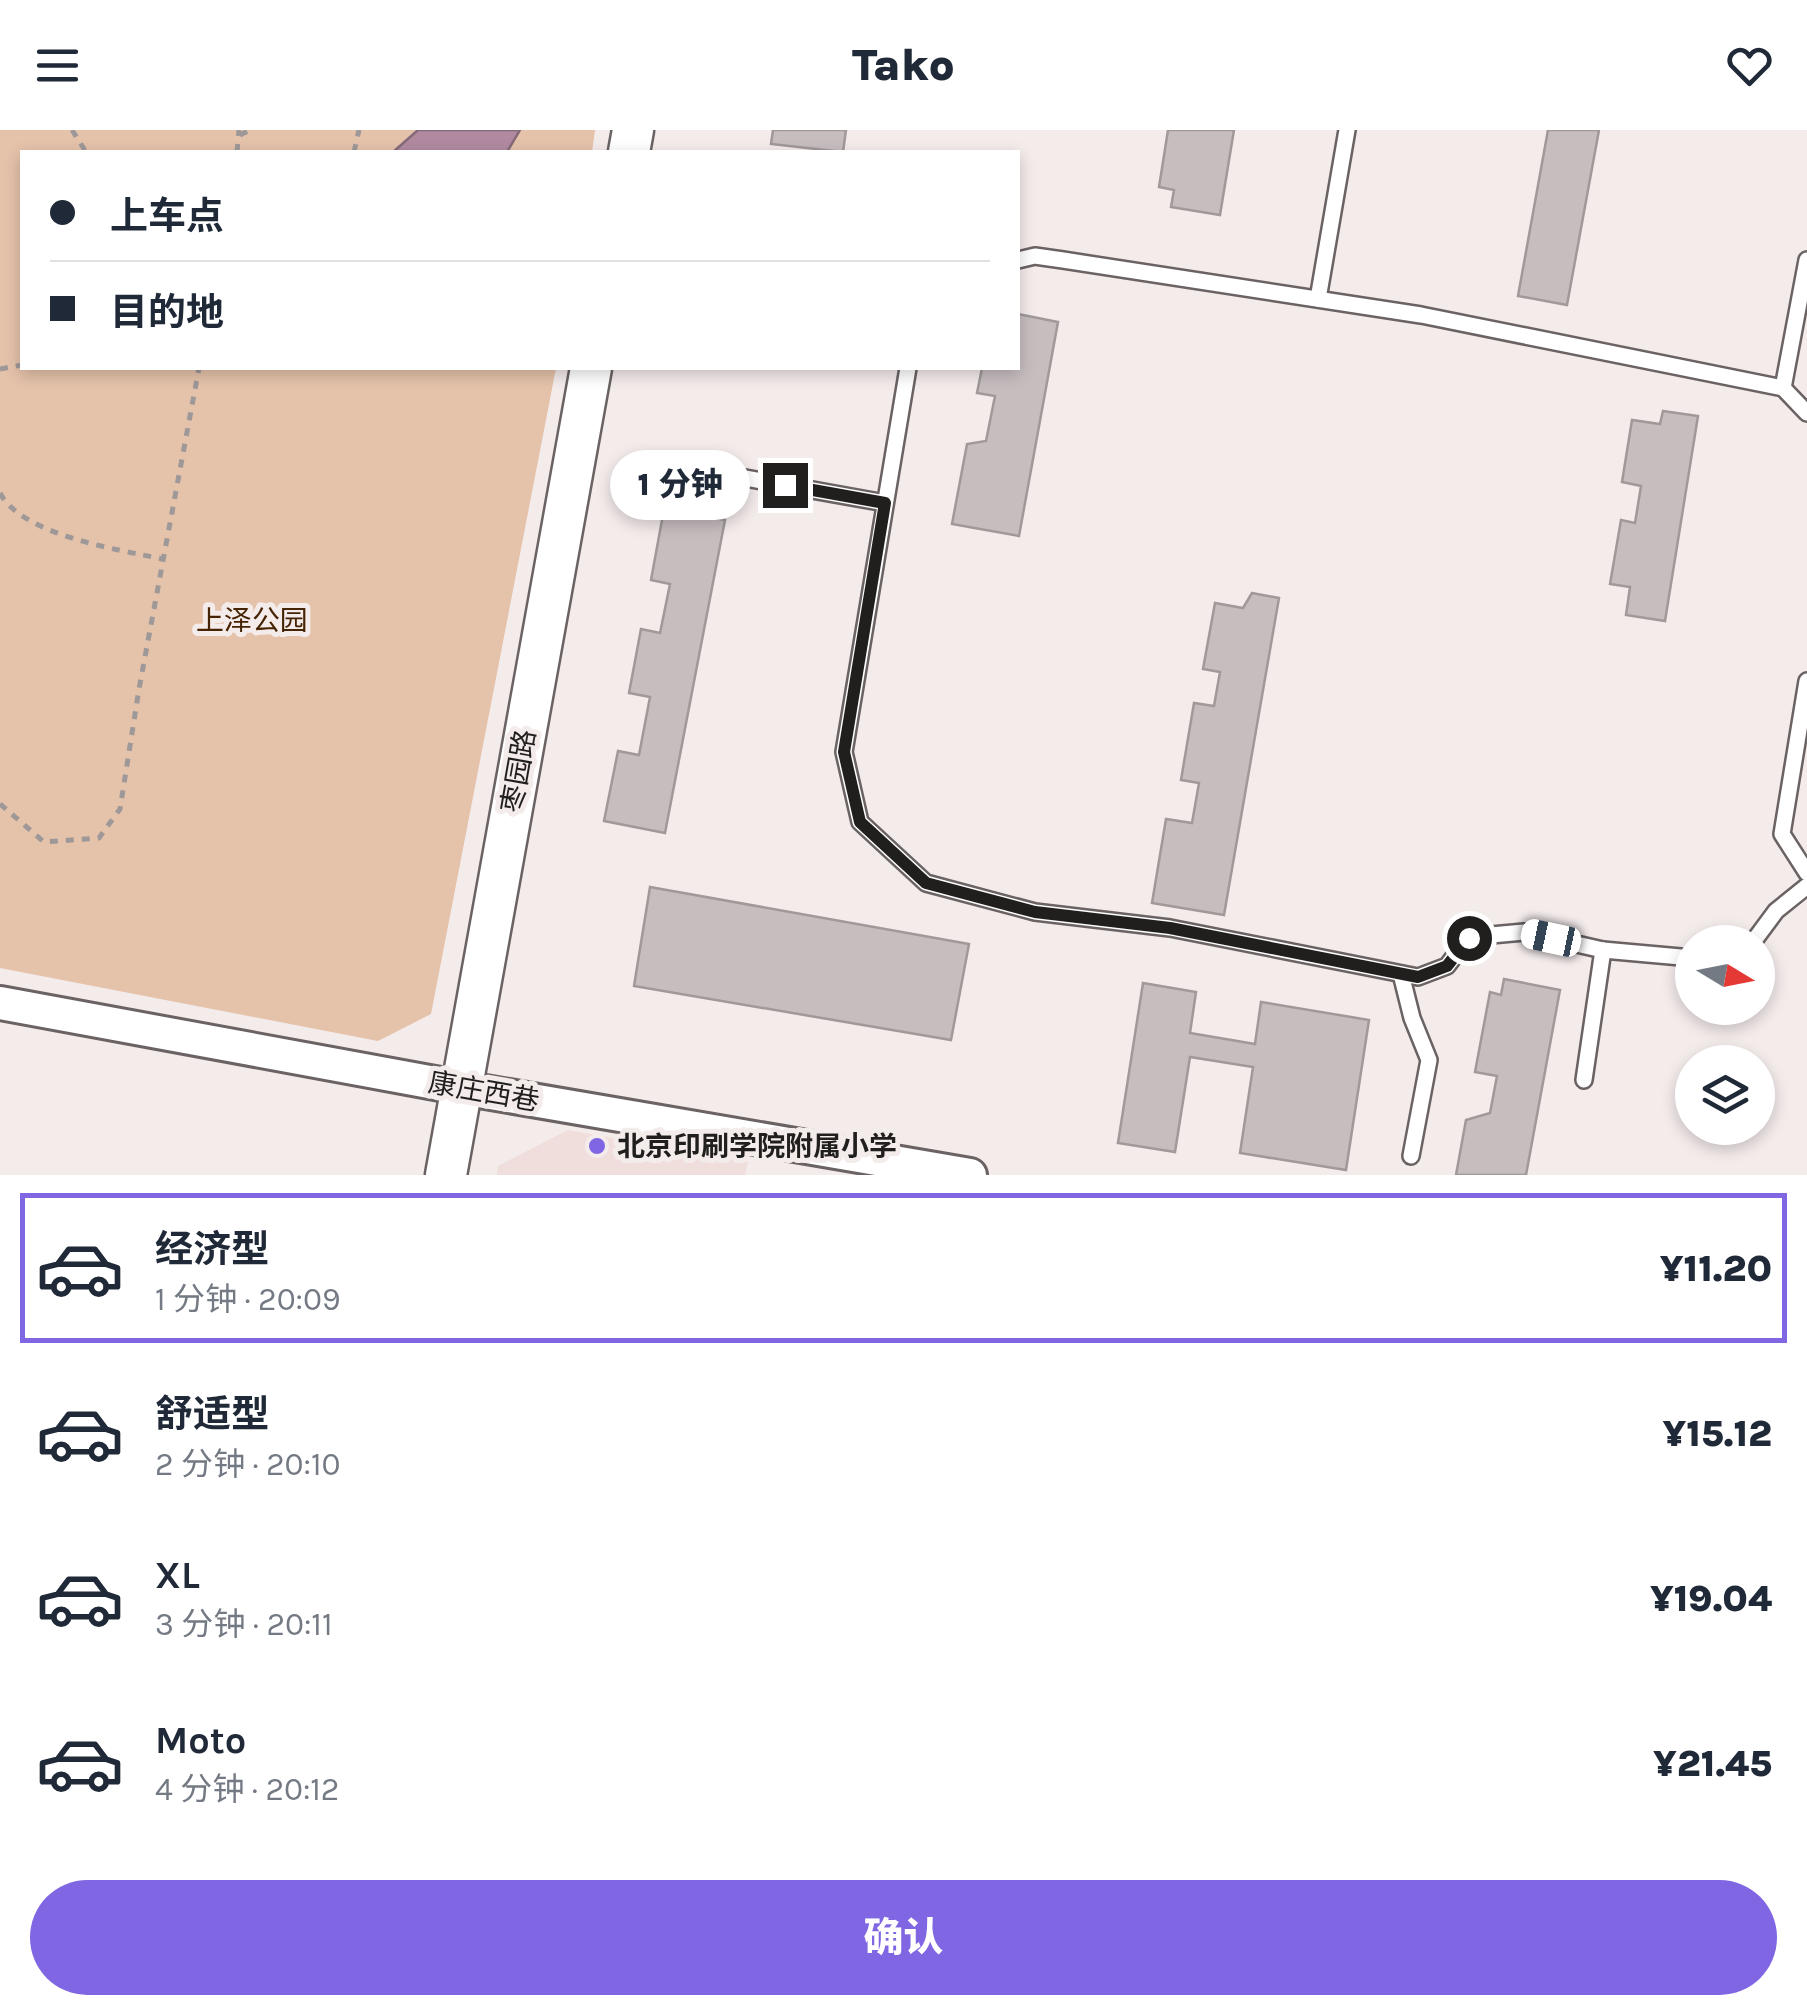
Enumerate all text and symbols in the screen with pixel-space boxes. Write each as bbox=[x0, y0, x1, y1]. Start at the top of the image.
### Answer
icon: menu bbox=[30, 38, 85, 93]
icon: heart bbox=[1722, 38, 1777, 93]
text: Tako bbox=[852, 39, 955, 91]
text: 上车点 bbox=[110, 194, 224, 239]
text: 目的地 bbox=[110, 290, 224, 335]
callout: 1 分钟 bbox=[610, 450, 750, 520]
route end bbox=[763, 463, 808, 508]
text: 1 分钟 bbox=[638, 466, 722, 503]
park label: 上泽公园 bbox=[196, 604, 308, 637]
street label: 枣园路 bbox=[495, 727, 542, 815]
route start bbox=[1447, 916, 1492, 961]
car bbox=[1519, 917, 1583, 959]
north arrow bbox=[1675, 925, 1775, 1025]
map controls bbox=[1675, 925, 1775, 1145]
button: layers bbox=[1675, 1045, 1775, 1145]
street label: 康庄西巷 bbox=[426, 1066, 542, 1117]
place label: 北京印刷学院附属小学 bbox=[617, 1130, 897, 1163]
marker: 北京印刷学院附属小学 bbox=[586, 1135, 608, 1157]
icon: car bbox=[35, 1223, 125, 1313]
text: 经济型 bbox=[155, 1227, 269, 1272]
text: ¥11.20 bbox=[1660, 1246, 1772, 1291]
text: 1 分钟 · 20:09 bbox=[155, 1281, 341, 1318]
icon: car bbox=[35, 1388, 125, 1478]
text: 舒适型 bbox=[155, 1392, 269, 1437]
text: ¥15.12 bbox=[1663, 1411, 1772, 1456]
text: 2 分钟 · 20:10 bbox=[155, 1446, 341, 1483]
icon: car bbox=[35, 1553, 125, 1643]
text: XL bbox=[155, 1553, 200, 1598]
text: ¥19.04 bbox=[1650, 1576, 1772, 1621]
text: 3 分钟 · 20:11 bbox=[155, 1606, 332, 1643]
icon: car bbox=[35, 1718, 125, 1808]
text: Moto bbox=[155, 1718, 246, 1763]
text: ¥21.45 bbox=[1653, 1741, 1772, 1786]
text: 4 分钟 · 20:12 bbox=[155, 1771, 339, 1808]
button: 确认 bbox=[30, 1880, 1777, 1995]

